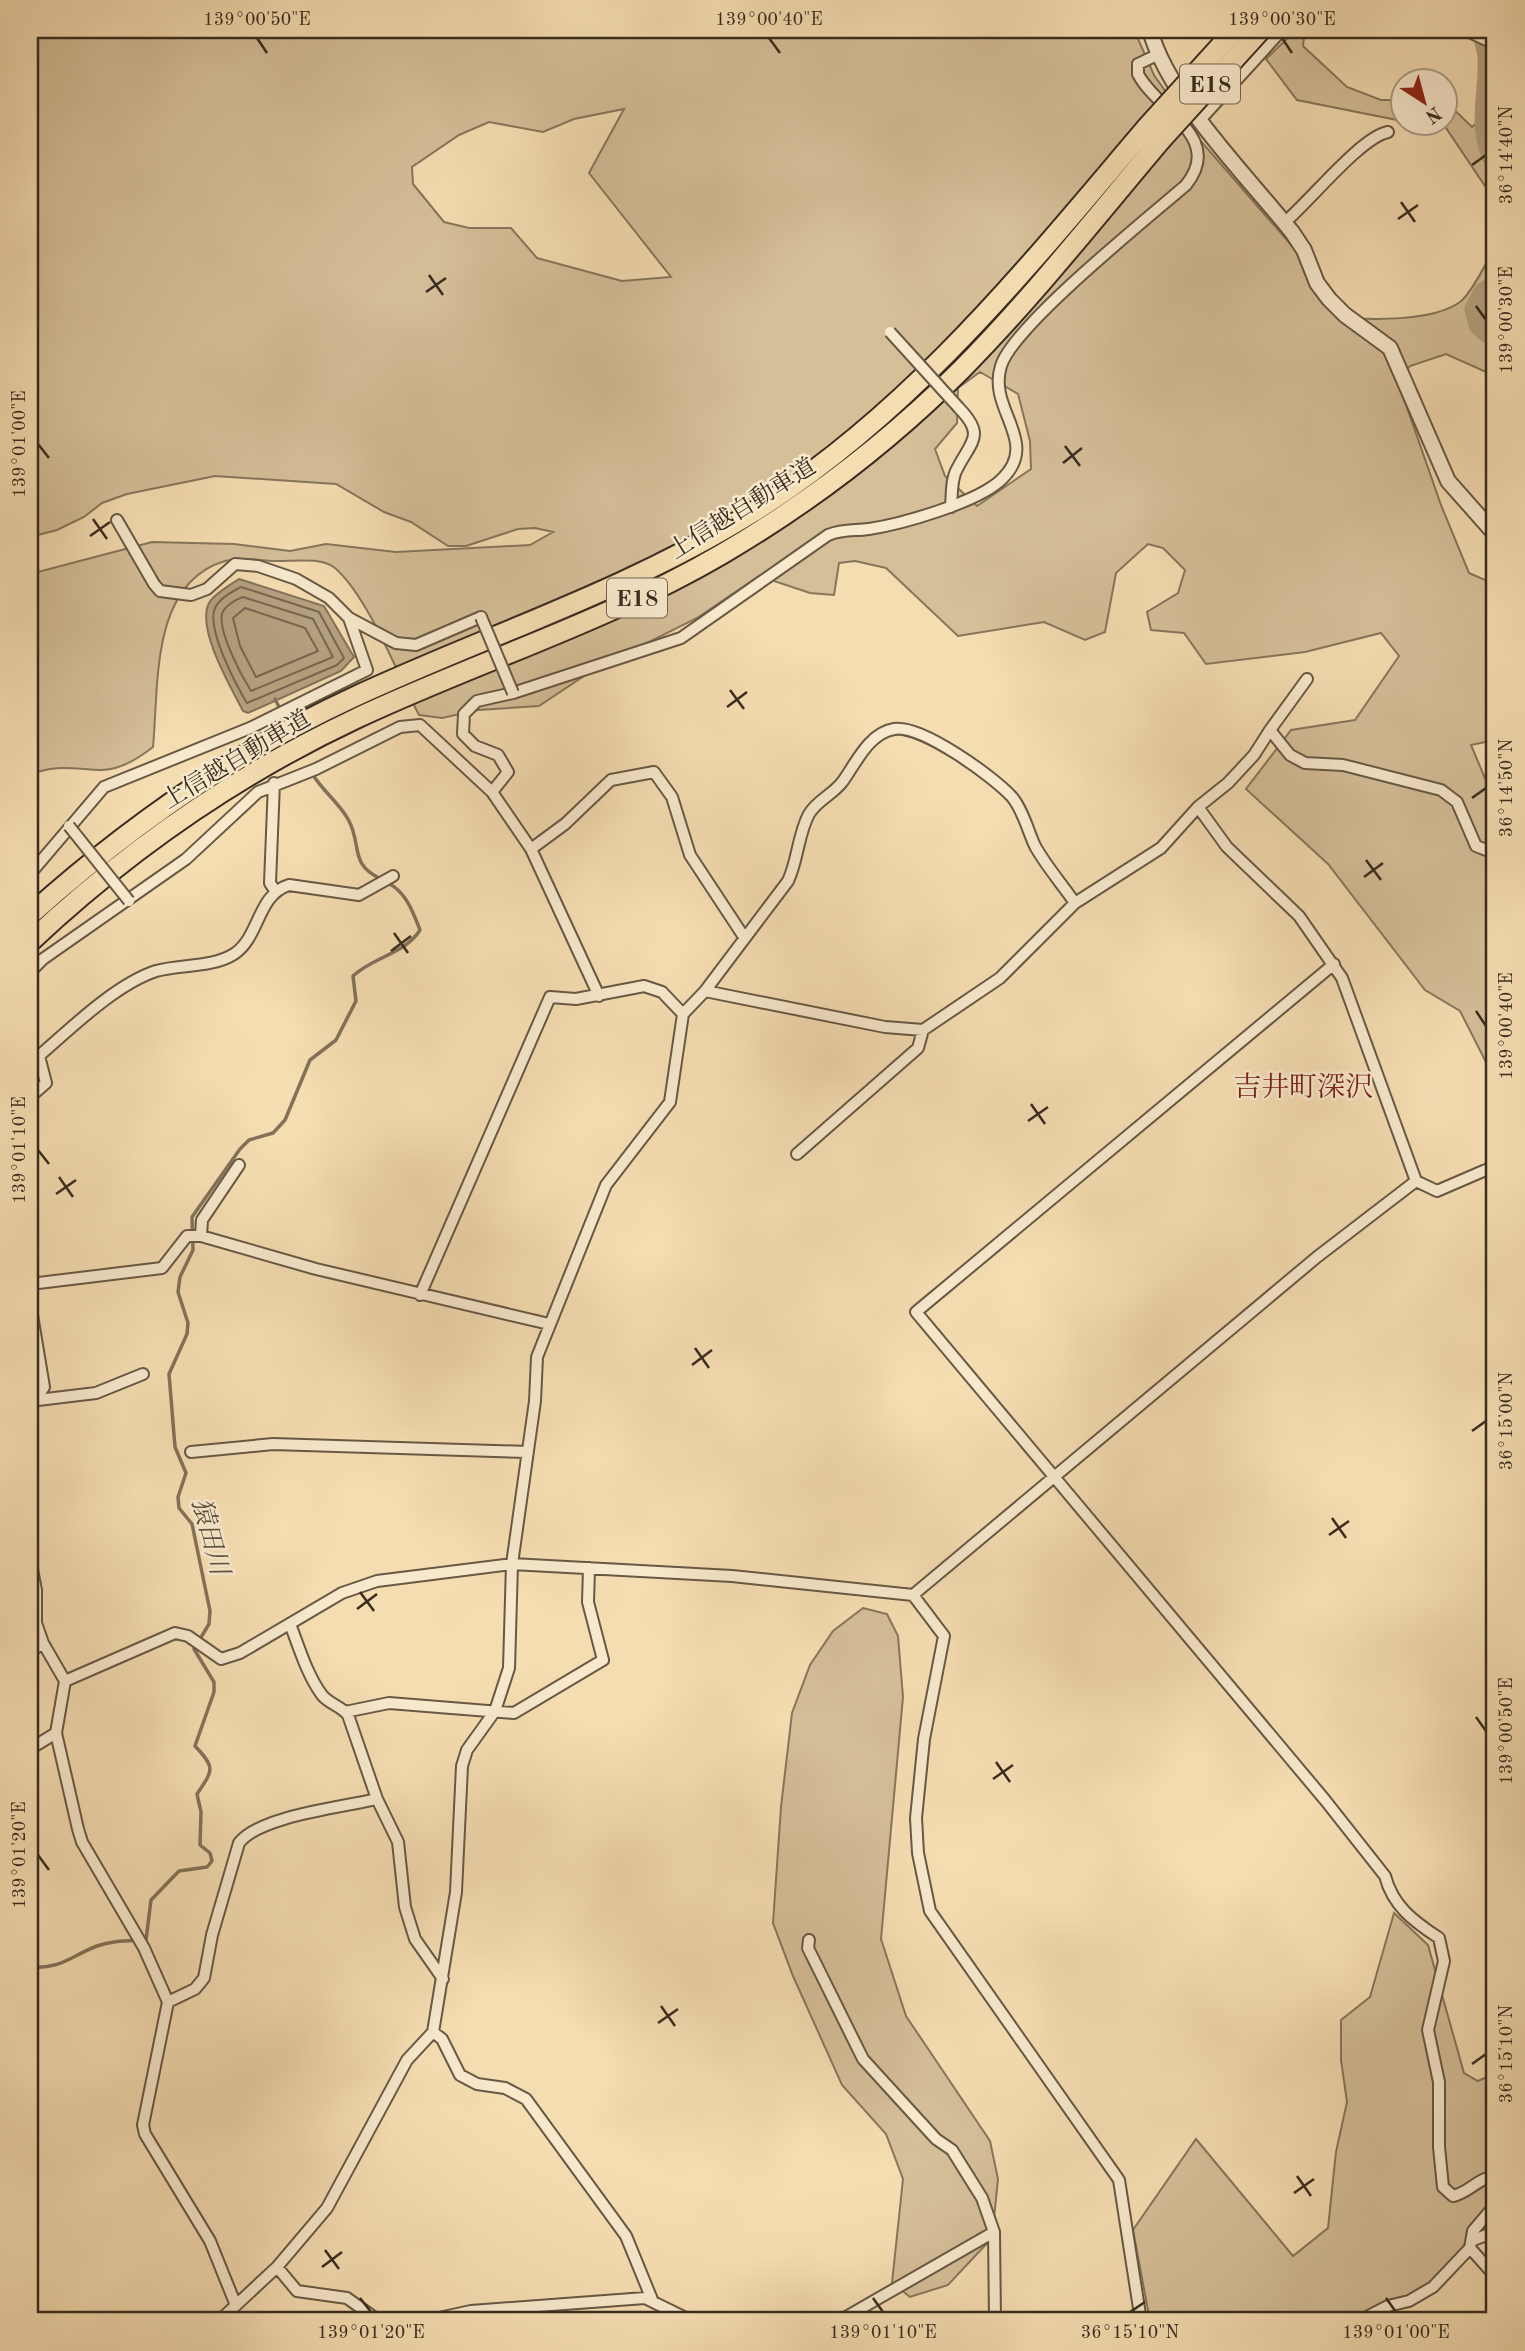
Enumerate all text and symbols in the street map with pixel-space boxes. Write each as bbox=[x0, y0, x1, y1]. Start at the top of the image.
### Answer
text: 139°00'50"E bbox=[203, 11, 311, 29]
text: 139°00'40"E bbox=[715, 11, 823, 29]
text: 139°00'30"E bbox=[1228, 11, 1336, 29]
road number: E18 bbox=[1180, 64, 1240, 104]
north arrow bbox=[1388, 66, 1458, 136]
text: N bbox=[1421, 102, 1444, 126]
text: 36°14'40"N bbox=[1498, 106, 1516, 204]
text: 139°00'30"E bbox=[1498, 266, 1516, 374]
text: 139°01'00"E bbox=[11, 390, 29, 498]
street label: 上信越自動車道 bbox=[664, 452, 821, 564]
road number: E18 bbox=[607, 578, 667, 618]
street label: 上信越自動車道 bbox=[157, 705, 315, 814]
text: 36°14'50"N bbox=[1498, 739, 1516, 837]
text: 139°00'40"E bbox=[1498, 972, 1516, 1080]
district label: 吉井町深沢 bbox=[1233, 1072, 1373, 1103]
text: 139°01'10"E bbox=[11, 1096, 29, 1204]
text: 36°15'00"N bbox=[1498, 1372, 1516, 1470]
water label: 猿田川 bbox=[186, 1495, 234, 1580]
text: 139°00'50"E bbox=[1498, 1677, 1516, 1785]
text: 139°01'20"E bbox=[11, 1801, 29, 1909]
text: 36°15'10"N bbox=[1498, 2005, 1516, 2103]
text: 139°01'20"E bbox=[317, 2324, 425, 2342]
text: 139°01'10"E bbox=[829, 2324, 937, 2342]
text: 36°15'10"N bbox=[1081, 2324, 1179, 2342]
text: 139°01'00"E bbox=[1342, 2324, 1450, 2342]

